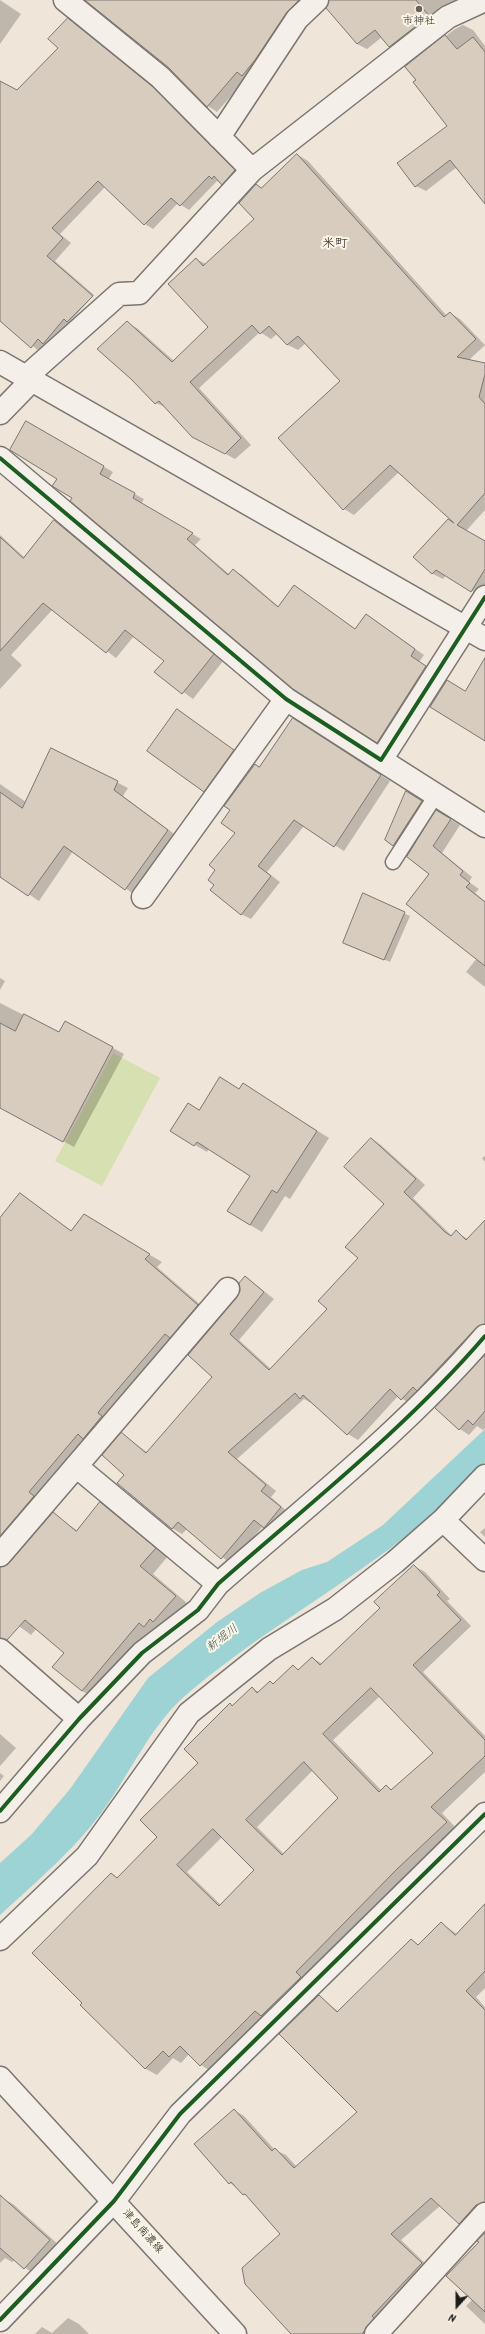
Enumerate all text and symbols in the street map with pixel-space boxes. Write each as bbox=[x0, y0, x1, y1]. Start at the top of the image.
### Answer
marker: 市神社 bbox=[414, 4, 424, 14]
place label: 市神社 bbox=[403, 15, 435, 29]
district label: 米町 bbox=[322, 237, 348, 253]
water label: 新堀川 bbox=[204, 1622, 242, 1656]
street label: 津島南濃線 bbox=[119, 2207, 165, 2257]
north arrow bbox=[437, 2286, 477, 2326]
text: N bbox=[446, 2308, 459, 2327]

